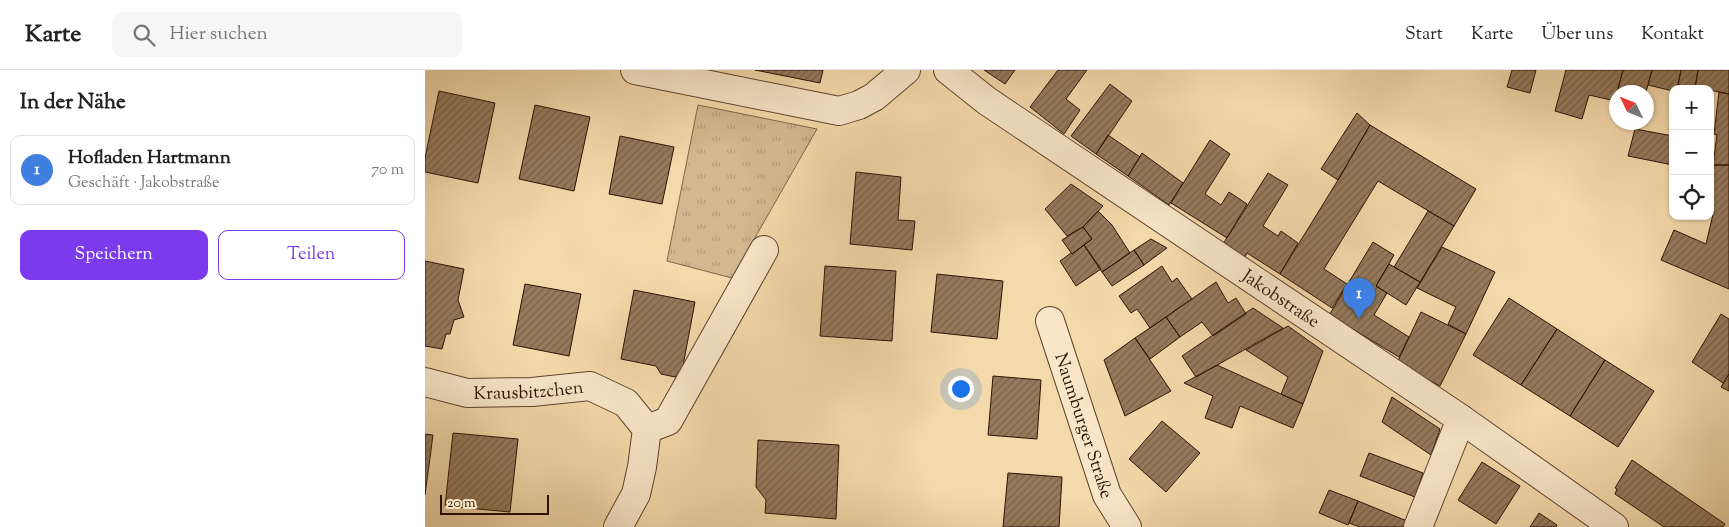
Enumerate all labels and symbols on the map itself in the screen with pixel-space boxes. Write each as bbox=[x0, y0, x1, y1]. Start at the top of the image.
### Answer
north arrow bbox=[1609, 85, 1654, 130]
street label: Jakobstraße bbox=[1235, 264, 1324, 335]
pin: 1 bbox=[1343, 278, 1375, 319]
street label: Naumburger Straße bbox=[1046, 350, 1118, 502]
street label: Krausbitzchen bbox=[473, 376, 585, 408]
your location bbox=[948, 376, 974, 402]
scale bar bbox=[440, 492, 549, 515]

